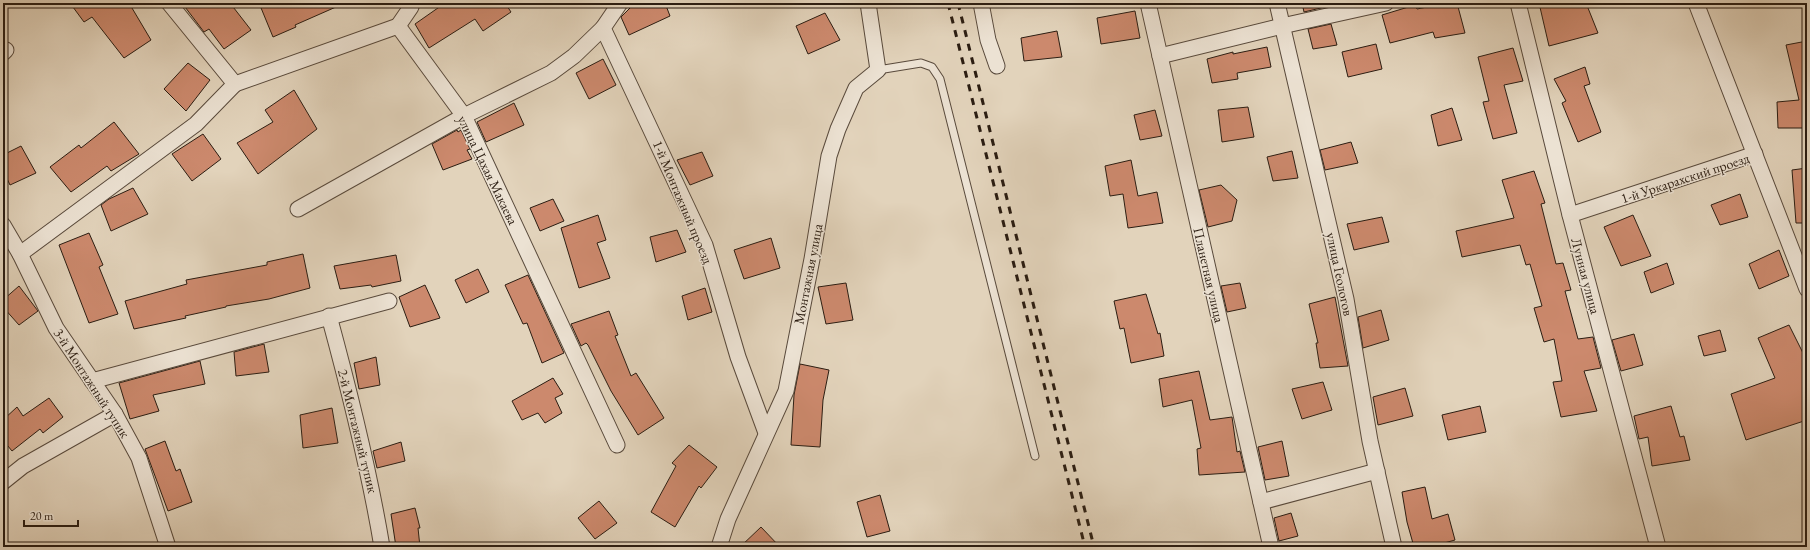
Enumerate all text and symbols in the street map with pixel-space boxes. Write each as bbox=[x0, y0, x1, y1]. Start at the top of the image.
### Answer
street label: улица Цахая Макаева bbox=[454, 112, 522, 228]
street label: 1-й Монтажный проезд bbox=[649, 138, 717, 267]
street label: 1-й Уркарахский проезд bbox=[1619, 149, 1752, 207]
street label: Монтажная улица bbox=[789, 222, 827, 326]
street label: Планетная улица bbox=[1189, 226, 1229, 325]
street label: улица Геологов bbox=[1322, 231, 1358, 317]
street label: Лунная улица bbox=[1567, 236, 1605, 316]
street label: 3-й Монтажный тупик bbox=[50, 325, 134, 442]
street label: 2-й Монтажный тупик bbox=[334, 367, 382, 495]
scale bar bbox=[24, 502, 78, 528]
text: 20 m bbox=[30, 508, 54, 524]

